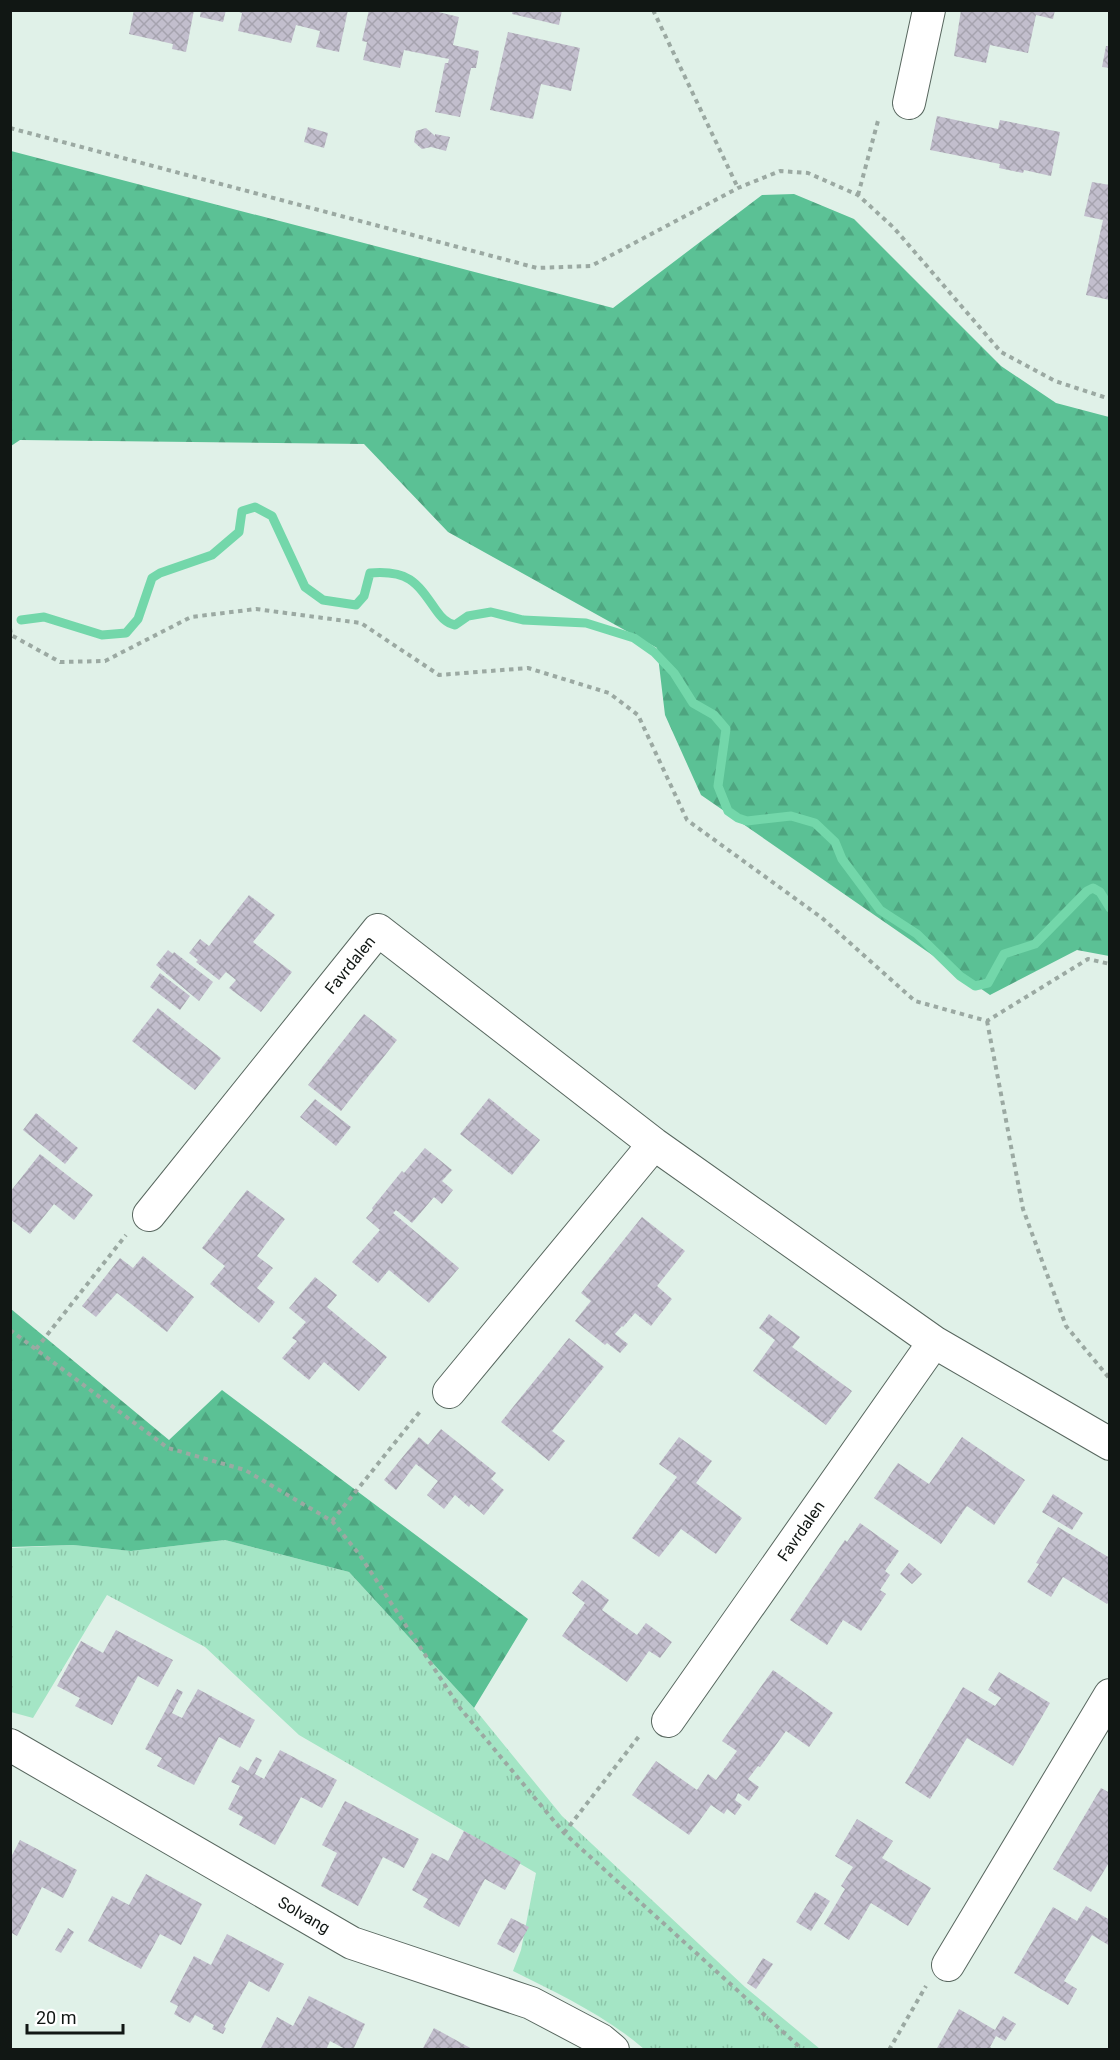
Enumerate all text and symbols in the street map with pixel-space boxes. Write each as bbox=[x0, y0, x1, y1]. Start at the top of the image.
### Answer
street label: Favrdalen bbox=[321, 932, 379, 998]
street label: Favrdalen bbox=[773, 1497, 829, 1565]
street label: Solvang bbox=[275, 1893, 333, 1937]
scale bar bbox=[27, 1997, 123, 2035]
text: 20 m bbox=[36, 2007, 76, 2028]

